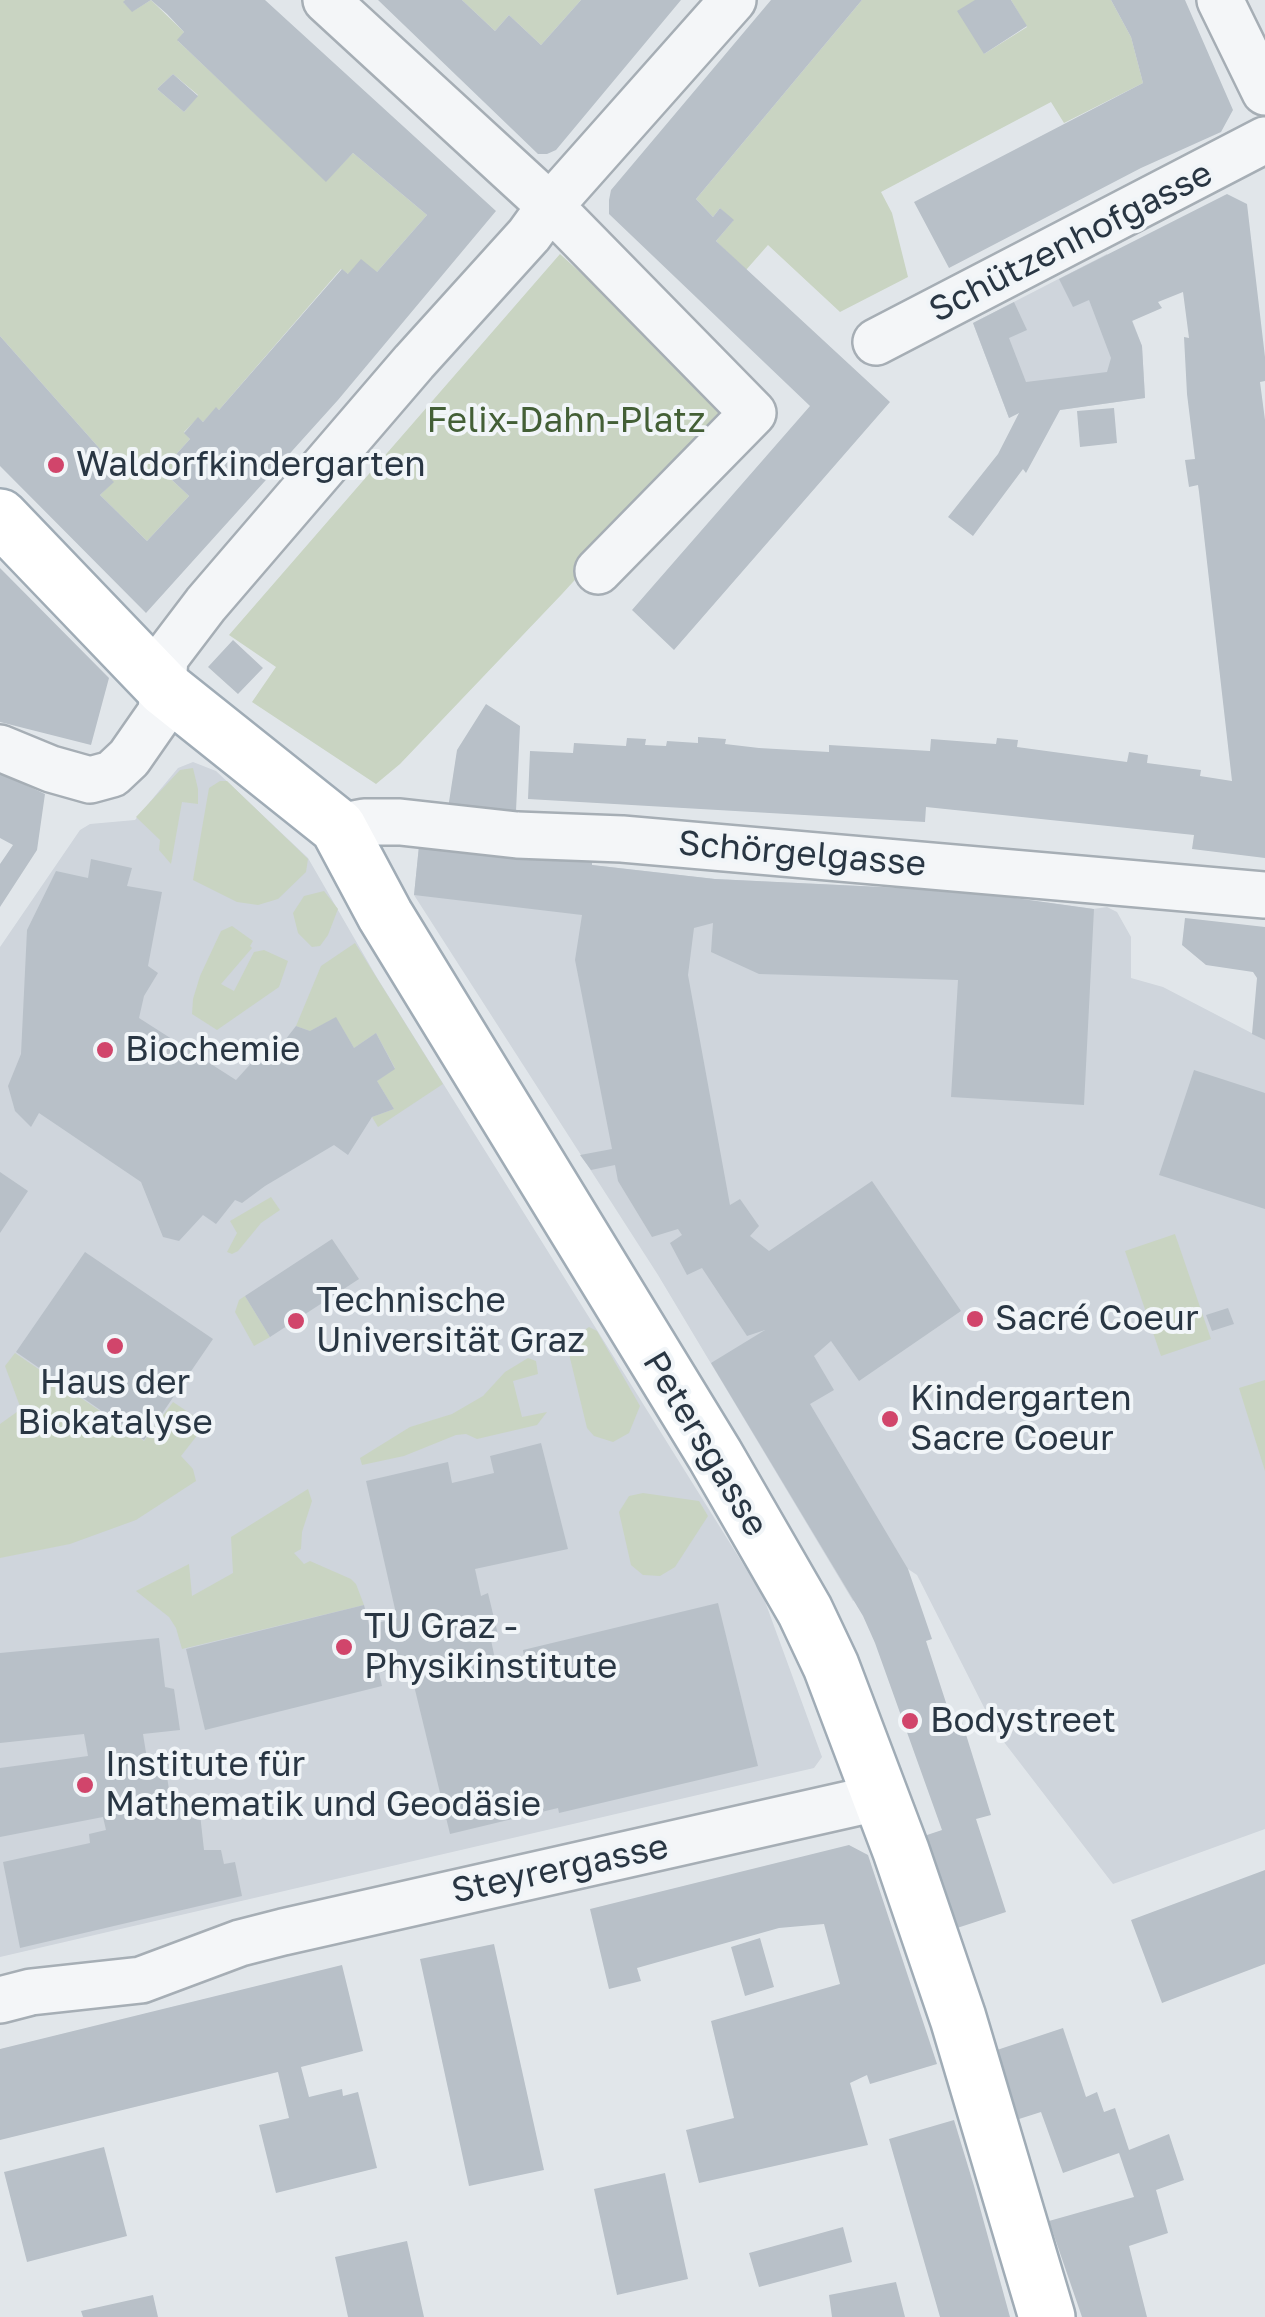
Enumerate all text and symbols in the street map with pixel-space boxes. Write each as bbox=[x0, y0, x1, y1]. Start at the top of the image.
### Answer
street label: Schützenhofgasse bbox=[923, 153, 1219, 331]
park label: Felix-Dahn-Platz bbox=[426, 400, 706, 442]
place label: Waldorfkindergarten bbox=[76, 444, 426, 486]
marker: Waldorfkindergarten bbox=[45, 454, 67, 476]
street label: Schörgelgasse bbox=[676, 822, 928, 886]
place label: Biochemie bbox=[125, 1029, 300, 1071]
marker: Biochemie bbox=[94, 1039, 116, 1061]
place label: Technische Universität Graz bbox=[316, 1280, 585, 1362]
place label: Sacré Coeur bbox=[995, 1298, 1199, 1340]
marker: Sacré Coeur bbox=[964, 1308, 986, 1330]
marker: Technische Universität Graz bbox=[285, 1310, 307, 1332]
marker: Haus der Biokatalyse bbox=[104, 1335, 126, 1357]
street label: Petersgasse bbox=[633, 1344, 777, 1544]
place label: Haus der Biokatalyse bbox=[17, 1362, 213, 1444]
place label: Kindergarten Sacre Coeur bbox=[910, 1378, 1132, 1460]
marker: Kindergarten Sacre Coeur bbox=[879, 1408, 901, 1430]
place label: TU Graz - Physikinstitute bbox=[364, 1606, 617, 1688]
marker: TU Graz - Physikinstitute bbox=[333, 1636, 355, 1658]
place label: Bodystreet bbox=[930, 1700, 1116, 1742]
marker: Bodystreet bbox=[899, 1710, 921, 1732]
place label: Institute für Mathematik und Geodäsie bbox=[105, 1744, 541, 1826]
marker: Institute für Mathematik und Geodäsie bbox=[74, 1774, 96, 1796]
street label: Steyrergasse bbox=[448, 1826, 672, 1912]

